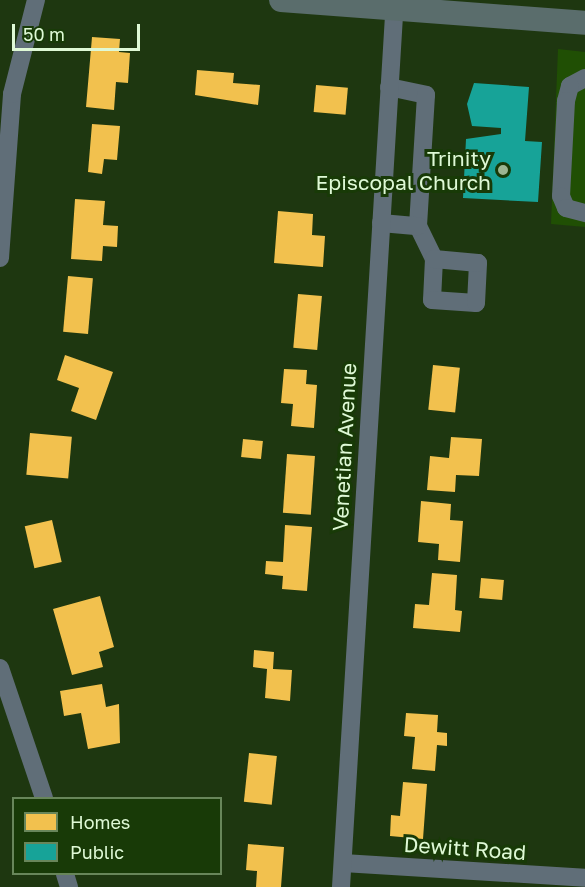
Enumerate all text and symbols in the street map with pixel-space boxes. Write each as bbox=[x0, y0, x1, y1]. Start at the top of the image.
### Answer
scale bar bbox=[15, 12, 142, 50]
text: 50 m bbox=[23, 23, 65, 45]
place label: Trinity Episcopal Church bbox=[315, 145, 491, 195]
marker: Trinity Episcopal Church bbox=[496, 163, 510, 177]
street label: Venetian Avenue bbox=[327, 362, 361, 532]
legend bbox=[12, 797, 222, 875]
text: Homes bbox=[70, 811, 130, 833]
street label: Dewitt Road bbox=[403, 831, 527, 865]
text: Public bbox=[70, 841, 124, 863]

